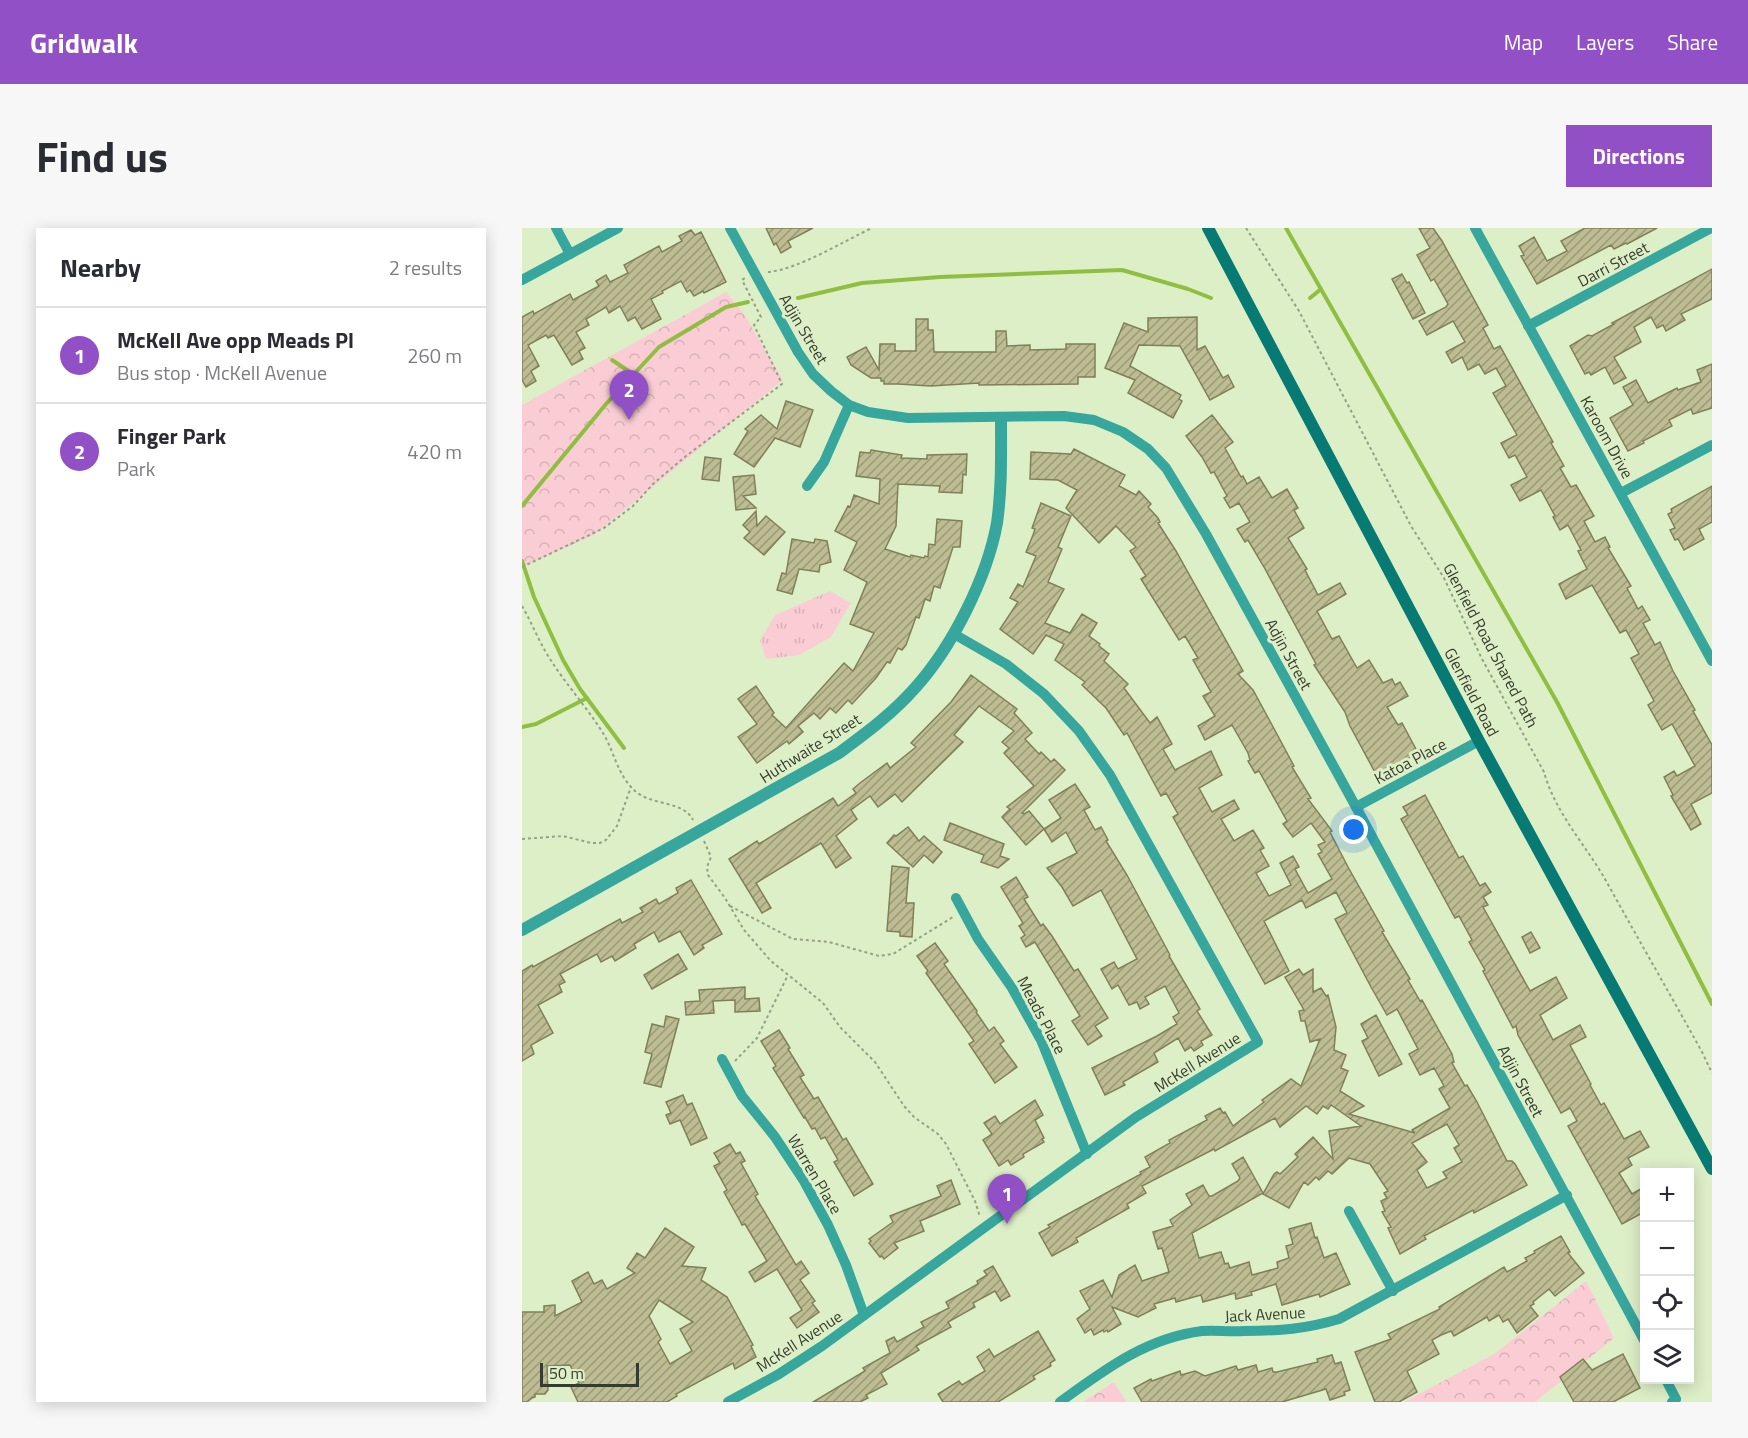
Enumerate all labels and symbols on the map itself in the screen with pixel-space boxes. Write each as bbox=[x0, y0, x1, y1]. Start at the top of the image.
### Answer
street label: Darri Street bbox=[1573, 235, 1653, 293]
street label: Adjin Street bbox=[774, 289, 835, 369]
pin: 2 bbox=[610, 370, 648, 420]
street label: Karoom Drive bbox=[1574, 391, 1640, 483]
street label: Glenfield Road Shared Path bbox=[1439, 560, 1543, 730]
street label: Adjin Street bbox=[1260, 614, 1319, 694]
street label: Glenfield Road bbox=[1441, 644, 1503, 740]
street label: Huthwaite Street bbox=[755, 707, 866, 789]
street label: Katoa Place bbox=[1370, 732, 1450, 790]
your location bbox=[1339, 815, 1368, 844]
street label: Meads Place bbox=[1011, 972, 1073, 1058]
street label: McKell Avenue bbox=[1149, 1026, 1245, 1098]
street label: Adjin Street bbox=[1492, 1041, 1550, 1122]
street label: Warren Place bbox=[782, 1130, 848, 1218]
pin: 1 bbox=[988, 1174, 1026, 1224]
street label: Jack Avenue bbox=[1224, 1300, 1306, 1328]
street label: McKell Avenue bbox=[751, 1304, 847, 1378]
scale bar bbox=[540, 1360, 639, 1388]

